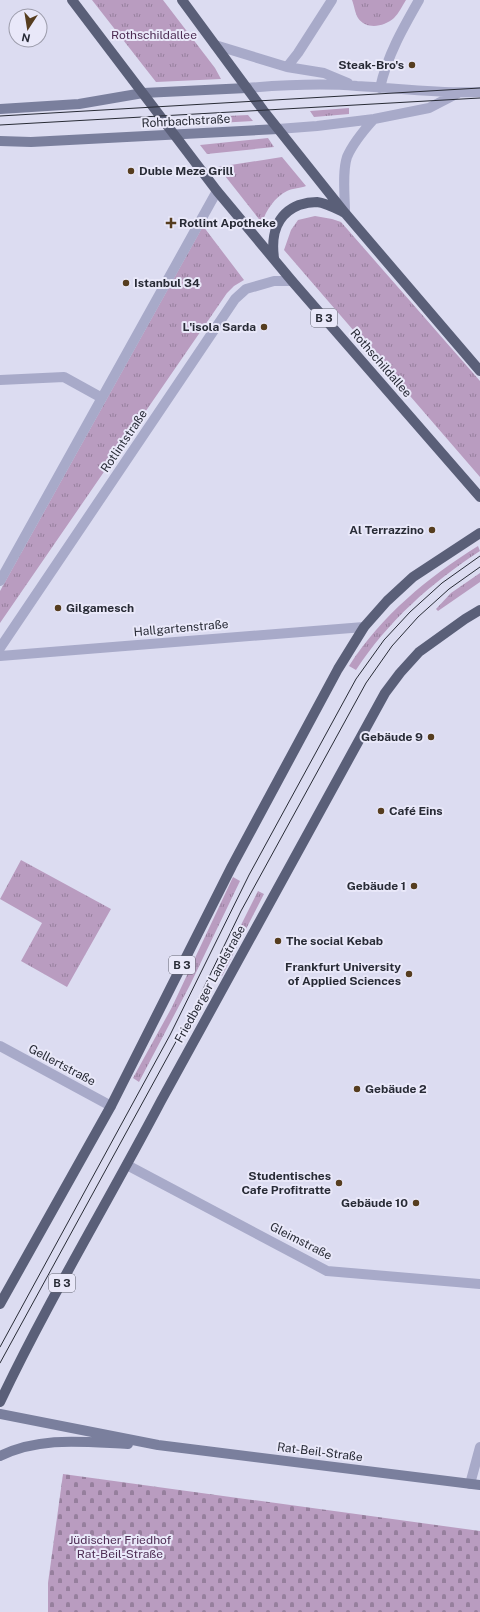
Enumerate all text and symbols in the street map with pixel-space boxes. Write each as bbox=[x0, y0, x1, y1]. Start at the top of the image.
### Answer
north arrow bbox=[8, 8, 48, 48]
park label: Rothschildallee bbox=[111, 28, 197, 42]
text: N bbox=[20, 31, 31, 45]
place label: Steak-Bro's bbox=[338, 58, 404, 72]
marker: Steak-Bro's bbox=[407, 60, 417, 70]
street label: Rohrbachstraße bbox=[141, 112, 231, 130]
place label: Duble Meze Grill bbox=[139, 164, 233, 178]
marker: Duble Meze Grill bbox=[126, 166, 136, 176]
place label: Rotlint Apotheke bbox=[179, 216, 276, 230]
marker: Rotlint Apotheke bbox=[166, 218, 176, 228]
place label: Istanbul 34 bbox=[134, 276, 200, 290]
marker: Istanbul 34 bbox=[121, 278, 131, 288]
road number: B 3 bbox=[311, 309, 337, 327]
place label: L'isola Sarda bbox=[182, 320, 256, 334]
marker: L'isola Sarda bbox=[259, 322, 269, 332]
street label: Rothschildallee bbox=[348, 326, 415, 400]
street label: Rotlintstraße bbox=[98, 407, 150, 475]
place label: Al Terrazzino bbox=[349, 523, 424, 537]
marker: Al Terrazzino bbox=[427, 525, 437, 535]
place label: Gilgamesch bbox=[66, 601, 134, 615]
marker: Gilgamesch bbox=[53, 603, 63, 613]
street label: Hallgartenstraße bbox=[133, 617, 229, 639]
place label: Gebäude 9 bbox=[361, 730, 423, 744]
marker: Gebäude 9 bbox=[426, 732, 436, 742]
place label: Café Eins bbox=[389, 804, 443, 818]
marker: Café Eins bbox=[376, 806, 386, 816]
place label: Gebäude 1 bbox=[347, 879, 406, 893]
marker: Gebäude 1 bbox=[409, 881, 419, 891]
street label: Friedberger Landstraße bbox=[172, 923, 248, 1045]
place label: The social Kebab bbox=[286, 934, 383, 948]
marker: The social Kebab bbox=[273, 936, 283, 946]
road number: B 3 bbox=[169, 956, 195, 974]
place label: Frankfurt University of Applied Sciences bbox=[285, 960, 401, 988]
marker: Frankfurt University of Applied Sciences bbox=[404, 969, 414, 979]
street label: Gellertstraße bbox=[26, 1041, 98, 1089]
place label: Gebäude 2 bbox=[365, 1082, 427, 1096]
marker: Gebäude 2 bbox=[352, 1084, 362, 1094]
place label: Studentisches Cafe Profitratte bbox=[241, 1169, 331, 1197]
marker: Studentisches Cafe Profitratte bbox=[334, 1178, 344, 1188]
place label: Gebäude 10 bbox=[341, 1196, 408, 1210]
marker: Gebäude 10 bbox=[411, 1198, 421, 1208]
street label: Gleimstraße bbox=[268, 1219, 335, 1263]
road number: B 3 bbox=[49, 1274, 75, 1292]
street label: Rat-Beil-Straße bbox=[276, 1440, 364, 1464]
park label: Jüdischer Friedhof Rat-Beil-Straße bbox=[69, 1533, 172, 1561]

